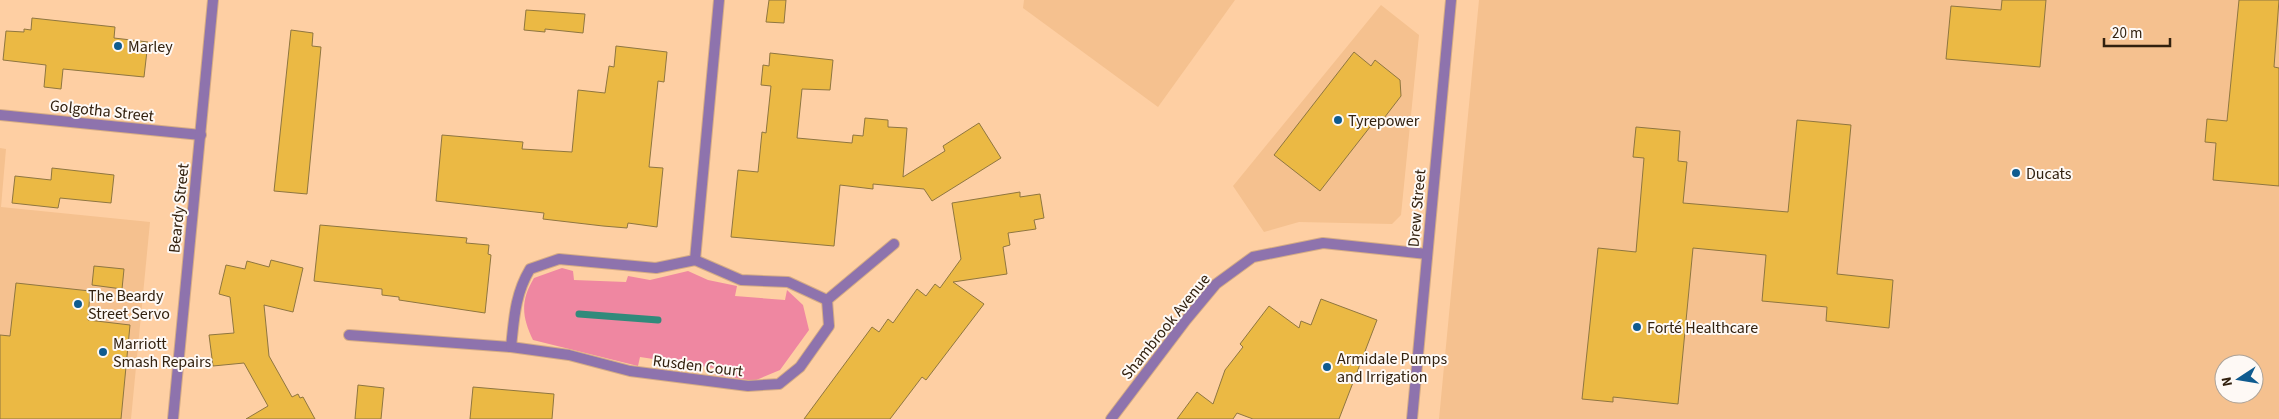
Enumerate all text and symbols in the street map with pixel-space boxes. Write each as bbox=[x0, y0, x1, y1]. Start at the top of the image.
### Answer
scale bar bbox=[2104, 15, 2170, 47]
text: 20 m bbox=[2112, 23, 2142, 44]
place label: Marley bbox=[128, 36, 173, 58]
marker: Marley bbox=[112, 40, 124, 52]
street label: Golgotha Street bbox=[49, 95, 156, 127]
place label: Tyrepower bbox=[1348, 110, 1420, 132]
marker: Tyrepower bbox=[1332, 114, 1344, 126]
street label: Beardy Street bbox=[163, 162, 195, 254]
place label: Ducats bbox=[2026, 163, 2072, 185]
marker: Ducats bbox=[2010, 167, 2022, 179]
street label: Drew Street bbox=[1403, 168, 1431, 248]
street label: Shambrook Avenue bbox=[1116, 269, 1215, 384]
place label: The Beardy Street Servo bbox=[88, 285, 170, 325]
marker: The Beardy Street Servo bbox=[72, 298, 84, 310]
place label: Forté Healthcare bbox=[1647, 317, 1758, 339]
marker: Forté Healthcare bbox=[1631, 321, 1643, 333]
place label: Marriott Smash Repairs bbox=[113, 333, 212, 373]
marker: Marriott Smash Repairs bbox=[97, 346, 109, 358]
place label: Armidale Pumps and Irrigation bbox=[1337, 348, 1447, 388]
street label: Rusden Court bbox=[651, 350, 745, 383]
north arrow bbox=[2214, 354, 2264, 404]
marker: Armidale Pumps and Irrigation bbox=[1321, 361, 1333, 373]
text: N bbox=[2217, 375, 2238, 388]

